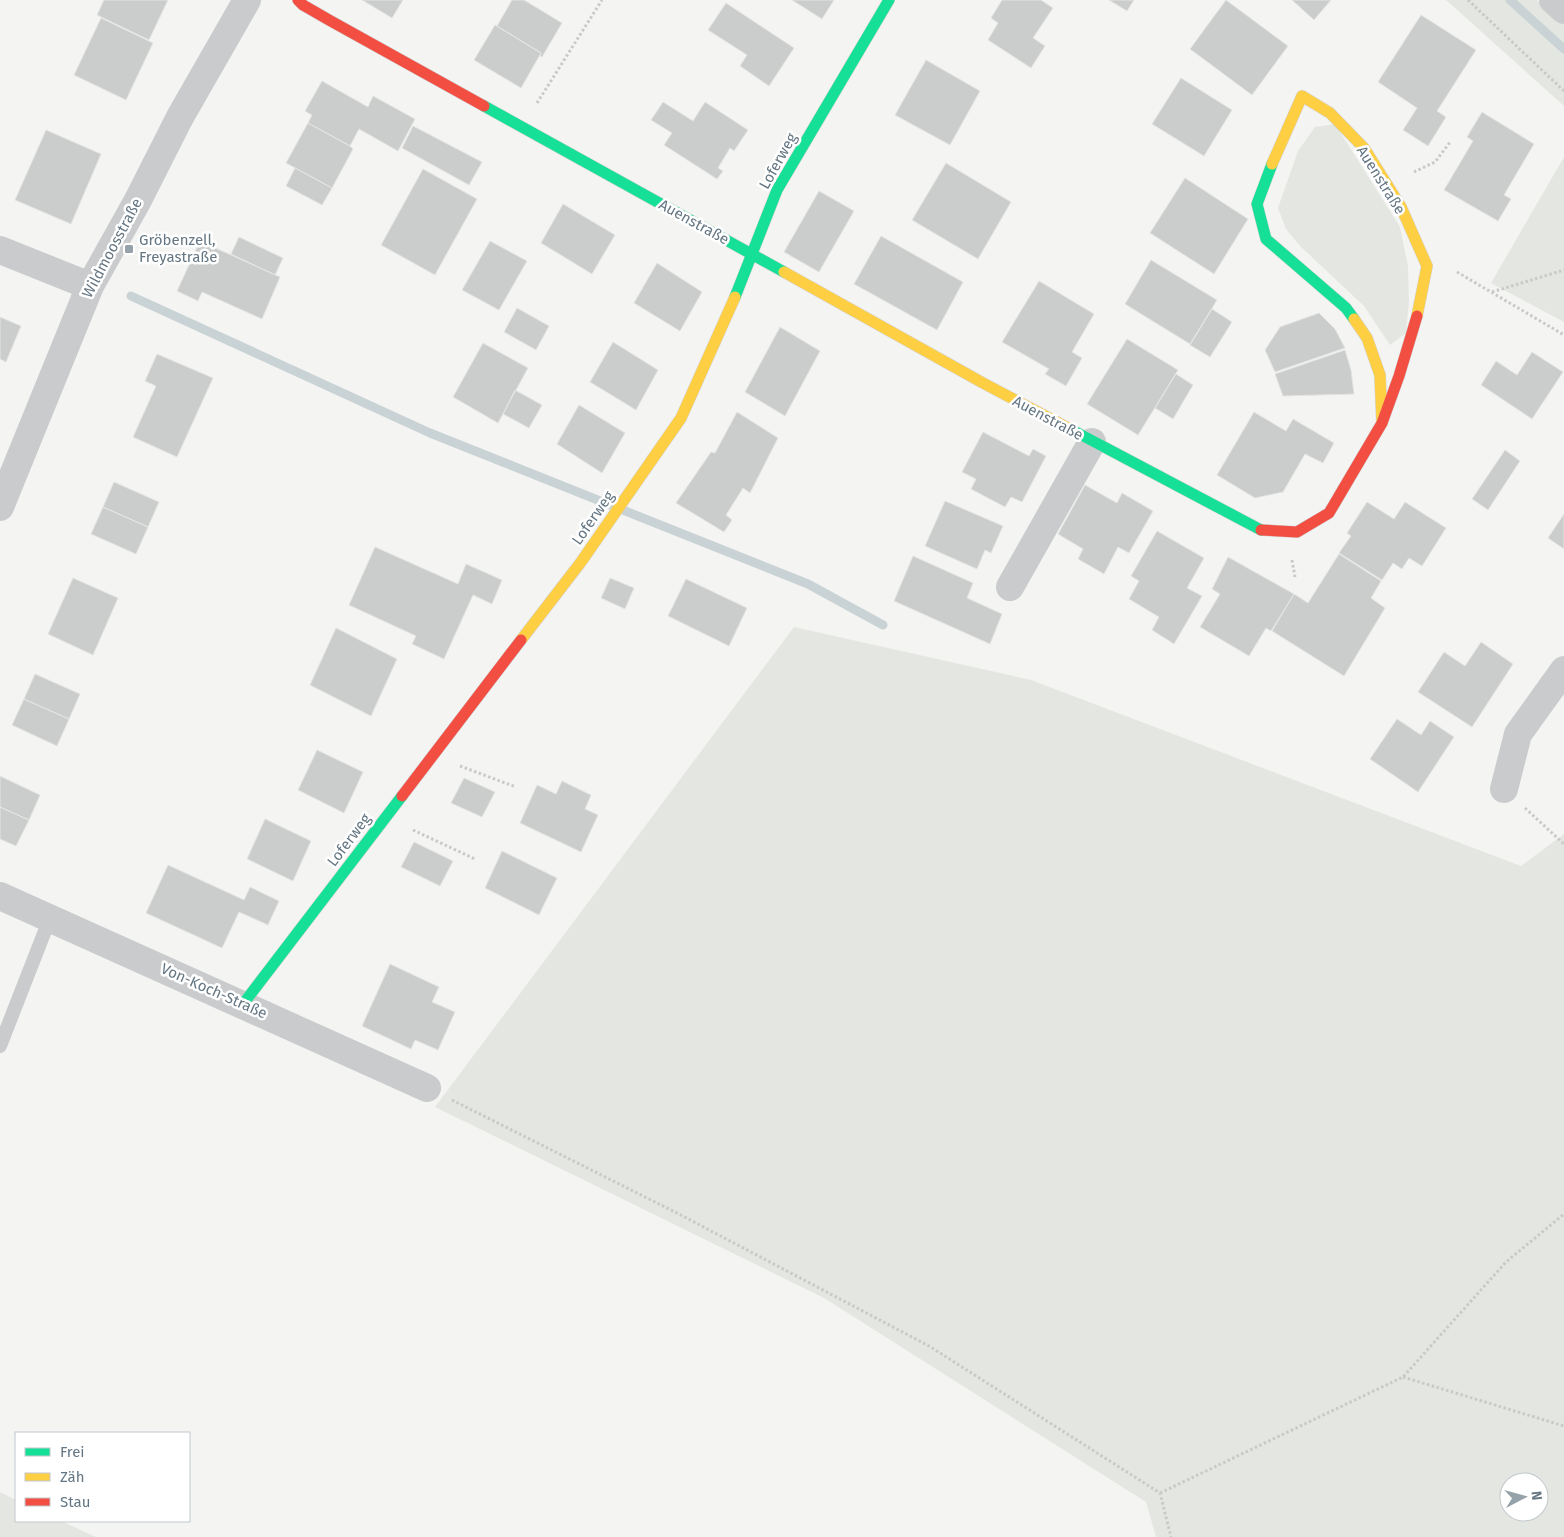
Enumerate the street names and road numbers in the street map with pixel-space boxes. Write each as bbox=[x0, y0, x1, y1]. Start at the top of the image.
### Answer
street label: Loferweg bbox=[755, 130, 801, 192]
street label: Auenstraße bbox=[1353, 142, 1409, 218]
street label: Wildmoosstraße bbox=[78, 195, 146, 301]
street label: Auenstraße bbox=[656, 195, 732, 249]
street label: Auenstraße bbox=[1010, 392, 1086, 444]
street label: Loferweg bbox=[568, 488, 618, 548]
street label: Loferweg bbox=[323, 810, 375, 870]
street label: Von-Koch-Straße bbox=[158, 960, 270, 1022]

